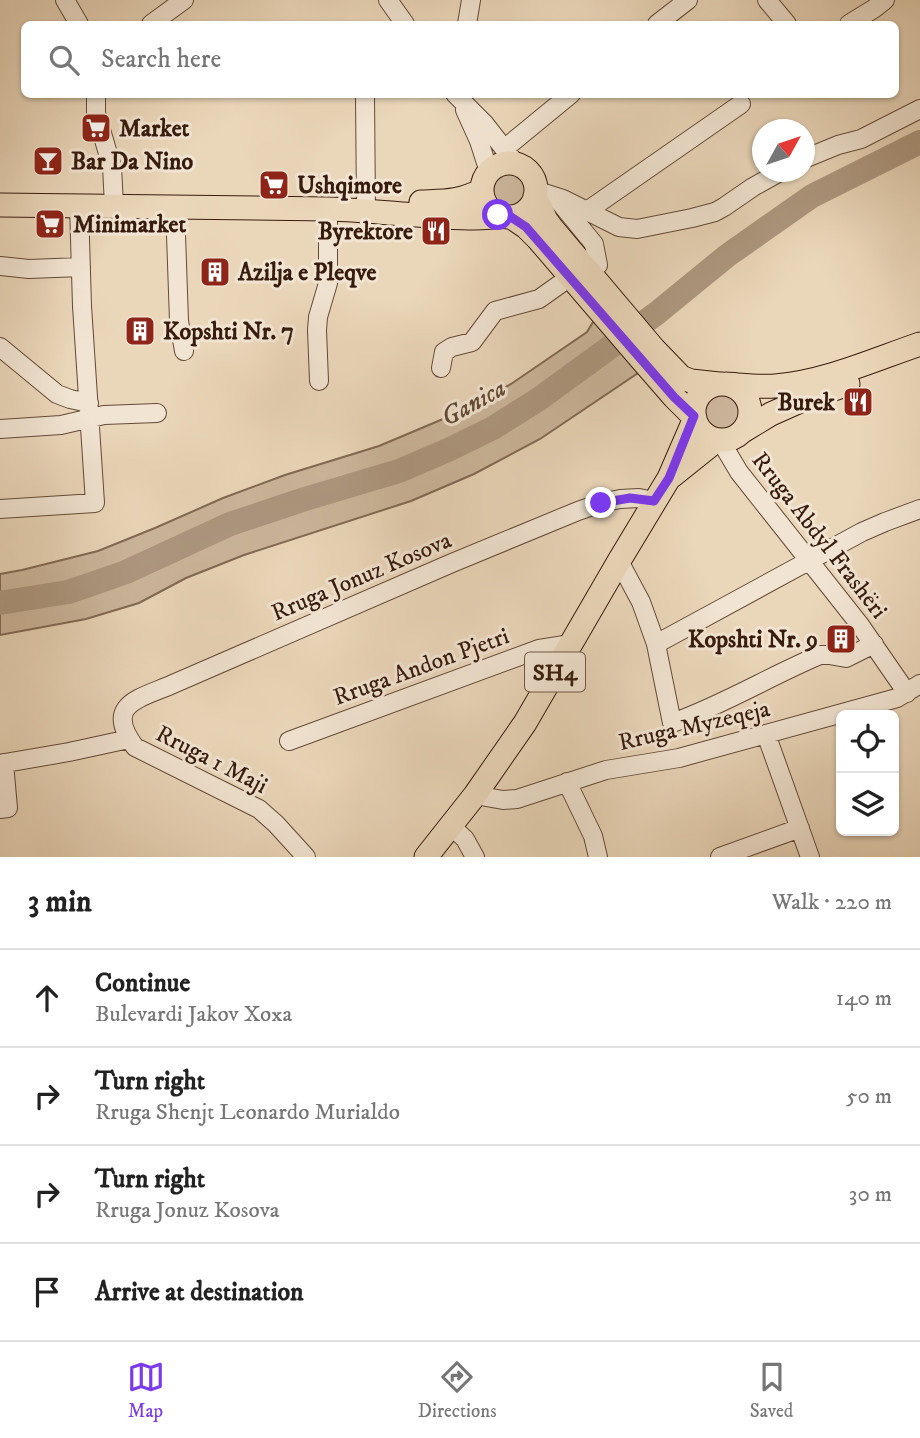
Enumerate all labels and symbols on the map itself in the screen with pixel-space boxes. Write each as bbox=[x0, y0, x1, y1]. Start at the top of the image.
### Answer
supermarket icon: Market bbox=[79, 111, 113, 145]
place label: Market bbox=[119, 114, 190, 144]
north arrow bbox=[752, 119, 815, 182]
bar icon: Bar Da Nino bbox=[31, 144, 65, 178]
place label: Bar Da Nino bbox=[71, 147, 193, 177]
supermarket icon: Ushqimore bbox=[257, 168, 291, 202]
place label: Ushqimore bbox=[297, 171, 402, 201]
route start bbox=[482, 199, 513, 230]
supermarket icon: Minimarket bbox=[33, 207, 67, 241]
place label: Minimarket bbox=[73, 210, 187, 240]
restaurant icon: Byrektore bbox=[419, 214, 453, 248]
place label: Byrektore bbox=[318, 217, 413, 247]
building icon: Azilja e Pleqve bbox=[198, 255, 232, 289]
place label: Azilja e Pleqve bbox=[237, 258, 377, 288]
building icon: Kopshti Nr. 7 bbox=[123, 314, 157, 348]
place label: Kopshti Nr. 7 bbox=[163, 317, 294, 347]
water label: Ganica bbox=[435, 372, 512, 435]
restaurant icon: Burek bbox=[841, 385, 875, 419]
place label: Burek bbox=[777, 388, 836, 418]
street label: Rruga Abdyl Frashëri bbox=[745, 446, 894, 625]
route end bbox=[585, 487, 616, 518]
street label: Rruga Jonuz Kosova bbox=[267, 525, 457, 628]
street label: Rruga Andon Pjetri bbox=[329, 621, 513, 713]
building icon: Kopshti Nr. 9 bbox=[824, 622, 858, 656]
place label: Kopshti Nr. 9 bbox=[688, 625, 818, 655]
road number: SH4 bbox=[525, 652, 585, 692]
street label: Rruga Myzeqeja bbox=[616, 694, 774, 758]
street label: Rruga 1 Maji bbox=[151, 719, 272, 801]

